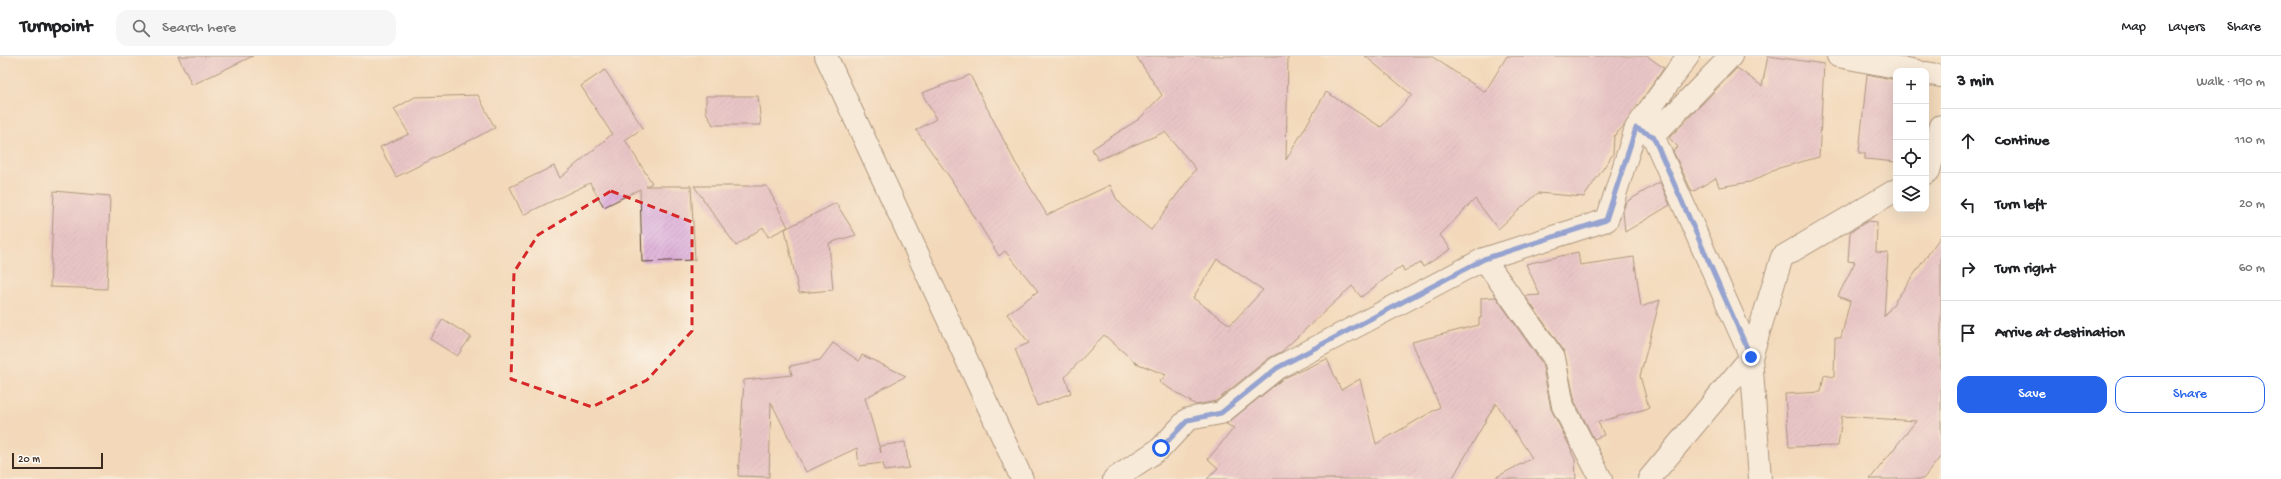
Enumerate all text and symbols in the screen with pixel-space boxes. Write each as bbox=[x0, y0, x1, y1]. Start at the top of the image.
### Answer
search box bbox=[116, 10, 396, 46]
text: Turnpoint bbox=[20, 16, 92, 39]
icon: search bbox=[130, 17, 152, 39]
text: Search here bbox=[162, 19, 236, 37]
text: Map bbox=[2122, 19, 2146, 36]
text: Layers bbox=[2168, 19, 2205, 36]
text: Share bbox=[2227, 19, 2261, 36]
map controls bbox=[1893, 68, 1929, 212]
button: + bbox=[1893, 68, 1929, 104]
text: 3 min bbox=[1957, 72, 1994, 92]
text: Walk · 190 m bbox=[2196, 75, 2265, 90]
button: − bbox=[1893, 104, 1929, 140]
icon: ahead bbox=[1957, 130, 1979, 152]
text: Continue bbox=[1995, 132, 2049, 150]
text: 110 m bbox=[2235, 133, 2265, 148]
button: locate bbox=[1893, 140, 1929, 176]
button: layers bbox=[1893, 176, 1929, 212]
icon: left bbox=[1957, 194, 1979, 216]
text: Turn left bbox=[1995, 196, 2046, 214]
text: 20 m bbox=[2239, 197, 2265, 212]
icon: right bbox=[1957, 258, 1979, 280]
text: Turn right bbox=[1995, 260, 2055, 278]
text: 60 m bbox=[2239, 261, 2265, 276]
icon: arrive bbox=[1957, 322, 1979, 344]
text: Arrive at destination bbox=[1995, 324, 2125, 342]
route end bbox=[1742, 348, 1760, 366]
button: Save bbox=[1957, 376, 2107, 413]
button: Share bbox=[2115, 376, 2265, 413]
route start bbox=[1152, 439, 1170, 457]
scale bar bbox=[12, 451, 103, 470]
text: 20 m bbox=[18, 454, 40, 466]

